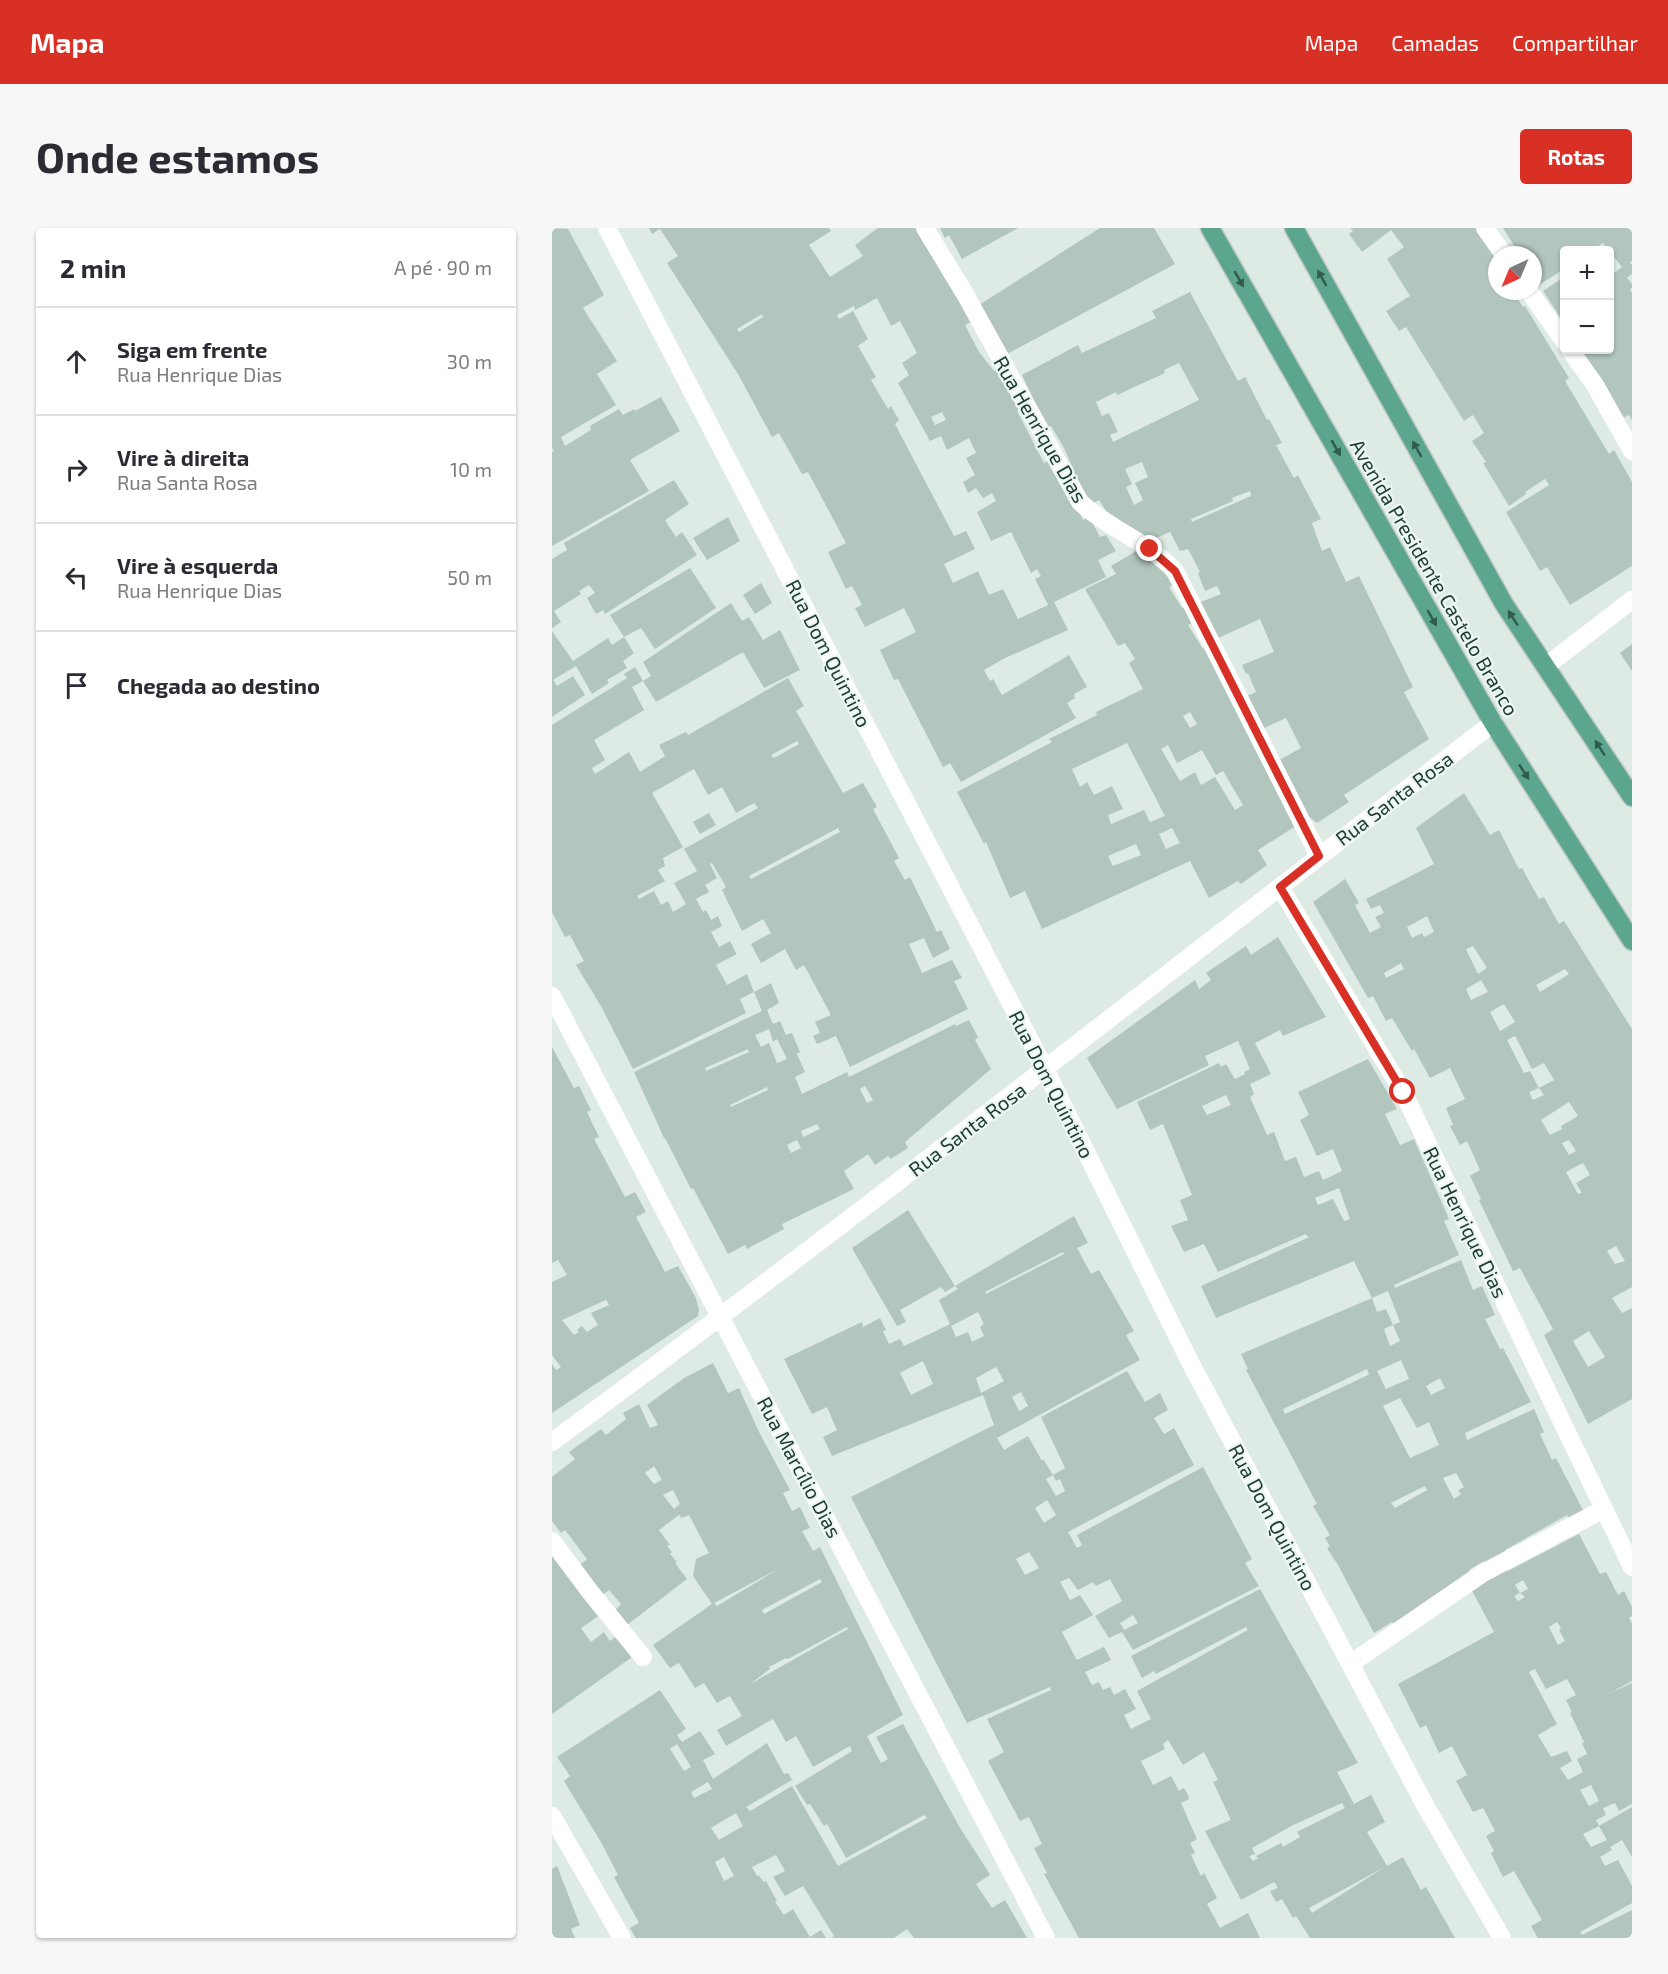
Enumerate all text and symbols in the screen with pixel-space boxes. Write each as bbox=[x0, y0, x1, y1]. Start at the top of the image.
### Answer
text: Mapa bbox=[30, 25, 104, 59]
text: Mapa bbox=[1305, 30, 1358, 55]
text: Camadas bbox=[1391, 30, 1479, 55]
text: Compartilhar bbox=[1512, 30, 1638, 55]
button: Rotas bbox=[1520, 129, 1632, 184]
text: Onde estamos bbox=[36, 131, 319, 181]
north arrow bbox=[1488, 246, 1542, 300]
map controls bbox=[1560, 246, 1614, 354]
button: + bbox=[1560, 246, 1614, 300]
text: 2 min bbox=[60, 252, 126, 283]
text: A pé · 90 m bbox=[394, 255, 492, 279]
one-way arrow bbox=[1317, 269, 1327, 286]
one-way arrow bbox=[1234, 271, 1244, 288]
button: − bbox=[1560, 300, 1614, 354]
text: Siga em frente bbox=[117, 336, 267, 362]
icon: ahead bbox=[60, 345, 93, 378]
text: 30 m bbox=[447, 349, 492, 373]
street label: Rua Henrique Dias bbox=[989, 351, 1093, 507]
text: Rua Henrique Dias bbox=[117, 362, 282, 386]
street label: Avenida Presidente Castelo Branco bbox=[1346, 434, 1524, 720]
one-way arrow bbox=[1330, 440, 1341, 456]
one-way arrow bbox=[1412, 440, 1422, 457]
text: Vire à direita bbox=[117, 444, 249, 470]
icon: right bbox=[60, 453, 93, 486]
text: 10 m bbox=[450, 457, 492, 481]
text: Rua Santa Rosa bbox=[117, 470, 258, 494]
route end bbox=[1136, 535, 1162, 561]
text: Vire à esquerda bbox=[117, 552, 278, 578]
icon: left bbox=[60, 561, 93, 594]
text: 50 m bbox=[447, 565, 492, 589]
street label: Rua Dom Quintino bbox=[781, 575, 877, 731]
text: Rua Henrique Dias bbox=[117, 578, 282, 602]
one-way arrow bbox=[1427, 609, 1437, 626]
one-way arrow bbox=[1508, 610, 1519, 626]
icon: arrive bbox=[60, 669, 93, 702]
text: Chegada ao destino bbox=[117, 672, 320, 698]
one-way arrow bbox=[1594, 740, 1606, 756]
street label: Rua Santa Rosa bbox=[1331, 746, 1457, 850]
one-way arrow bbox=[1519, 764, 1530, 780]
street label: Rua Dom Quintino bbox=[1004, 1006, 1100, 1162]
street label: Rua Santa Rosa bbox=[904, 1077, 1030, 1181]
route start bbox=[1389, 1078, 1415, 1104]
street label: Rua Henrique Dias bbox=[1419, 1142, 1513, 1302]
street label: Rua Marcílio Dias bbox=[753, 1392, 847, 1542]
street label: Rua Dom Quintino bbox=[1224, 1440, 1322, 1594]

